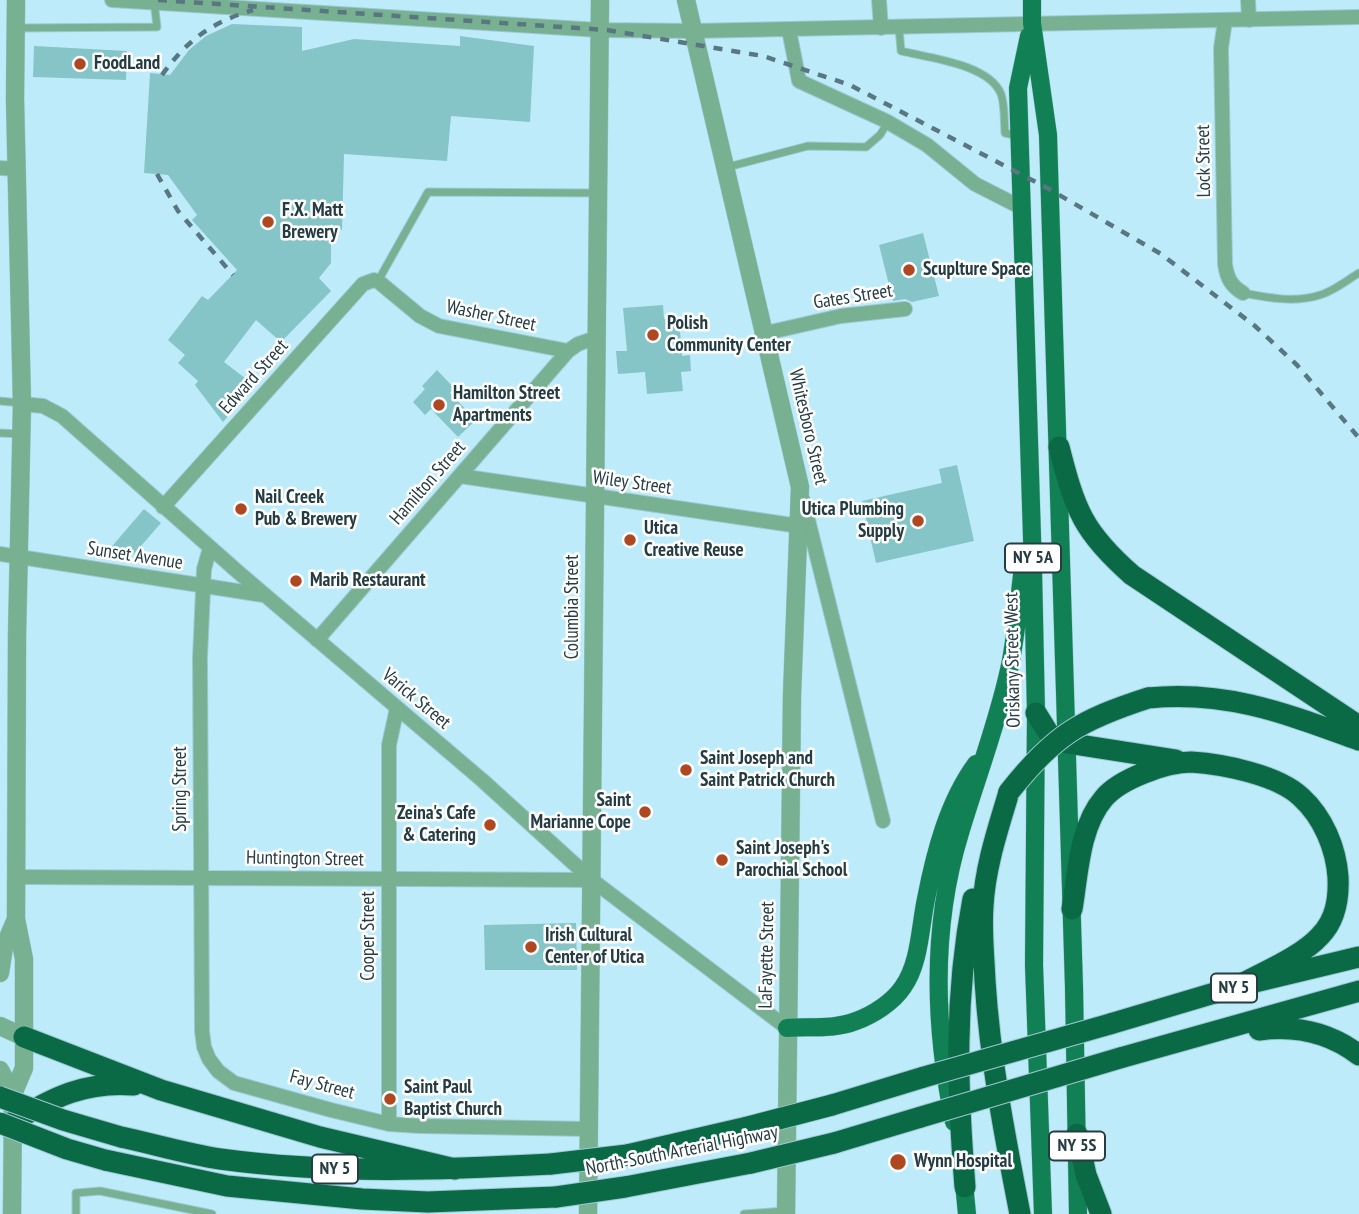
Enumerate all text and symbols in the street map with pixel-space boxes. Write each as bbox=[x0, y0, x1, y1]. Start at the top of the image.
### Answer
place label: FoodLand bbox=[94, 53, 160, 75]
marker: FoodLand bbox=[72, 56, 88, 72]
street label: Lock Street bbox=[1192, 124, 1216, 198]
place label: F.X. Matt Brewery bbox=[282, 200, 343, 244]
marker: F.X. Matt Brewery bbox=[260, 214, 276, 230]
place label: Scuplture Space bbox=[923, 259, 1030, 281]
marker: Scuplture Space bbox=[901, 262, 917, 278]
street label: Gates Street bbox=[812, 280, 894, 314]
street label: Washer Street bbox=[444, 295, 538, 337]
place label: Polish Community Center bbox=[667, 313, 791, 357]
marker: Polish Community Center bbox=[645, 327, 661, 343]
street label: Edward Street bbox=[215, 335, 293, 419]
street label: Whitesboro Street bbox=[784, 367, 832, 487]
place label: Hamilton Street Apartments bbox=[453, 383, 560, 427]
marker: Hamilton Street Apartments bbox=[431, 397, 447, 413]
street label: Hamilton Street bbox=[385, 436, 471, 530]
street label: Wiley Street bbox=[591, 466, 673, 500]
place label: Nail Creek Pub & Brewery bbox=[255, 487, 357, 531]
place label: Utica Plumbing Supply bbox=[802, 499, 904, 543]
marker: Nail Creek Pub & Brewery bbox=[233, 501, 249, 517]
marker: Utica Plumbing Supply bbox=[910, 513, 926, 529]
place label: Utica Creative Reuse bbox=[644, 518, 744, 562]
marker: Utica Creative Reuse bbox=[622, 532, 638, 548]
street label: Sunset Avenue bbox=[86, 537, 184, 575]
road number: NY 5A bbox=[1005, 544, 1061, 572]
street label: Columbia Street bbox=[562, 555, 584, 659]
place label: Marib Restaurant bbox=[310, 570, 426, 592]
marker: Marib Restaurant bbox=[288, 573, 304, 589]
street label: Oriskany Street West bbox=[1000, 592, 1026, 728]
street label: Varick Street bbox=[377, 664, 455, 734]
street label: Spring Street bbox=[170, 746, 192, 832]
place label: Saint Joseph and Saint Patrick Church bbox=[700, 748, 835, 792]
marker: Saint Joseph and Saint Patrick Church bbox=[678, 762, 694, 778]
place label: Saint Marianne Cope bbox=[531, 790, 631, 834]
place label: Zeina's Cafe & Catering bbox=[397, 803, 476, 847]
marker: Saint Marianne Cope bbox=[637, 804, 653, 820]
marker: Zeina's Cafe & Catering bbox=[482, 817, 498, 833]
place label: Saint Joseph's Parochial School bbox=[736, 838, 847, 882]
street label: Huntington Street bbox=[246, 847, 364, 871]
marker: Saint Joseph's Parochial School bbox=[714, 852, 730, 868]
street label: Cooper Street bbox=[358, 891, 380, 981]
street label: LaFayette Street bbox=[755, 901, 779, 1009]
place label: Irish Cultural Center of Utica bbox=[545, 925, 644, 969]
marker: Irish Cultural Center of Utica bbox=[523, 939, 539, 955]
road number: NY 5 bbox=[1211, 973, 1257, 1002]
street label: Fay Street bbox=[287, 1065, 357, 1105]
place label: Saint Paul Baptist Church bbox=[404, 1077, 502, 1121]
marker: Saint Paul Baptist Church bbox=[382, 1091, 398, 1107]
street label: North-South Arterial Highway bbox=[584, 1121, 780, 1181]
road number: NY 5S bbox=[1049, 1132, 1105, 1161]
place label: Wynn Hospital bbox=[914, 1151, 1012, 1173]
marker: Wynn Hospital bbox=[888, 1152, 908, 1172]
road number: NY 5 bbox=[312, 1154, 358, 1184]

